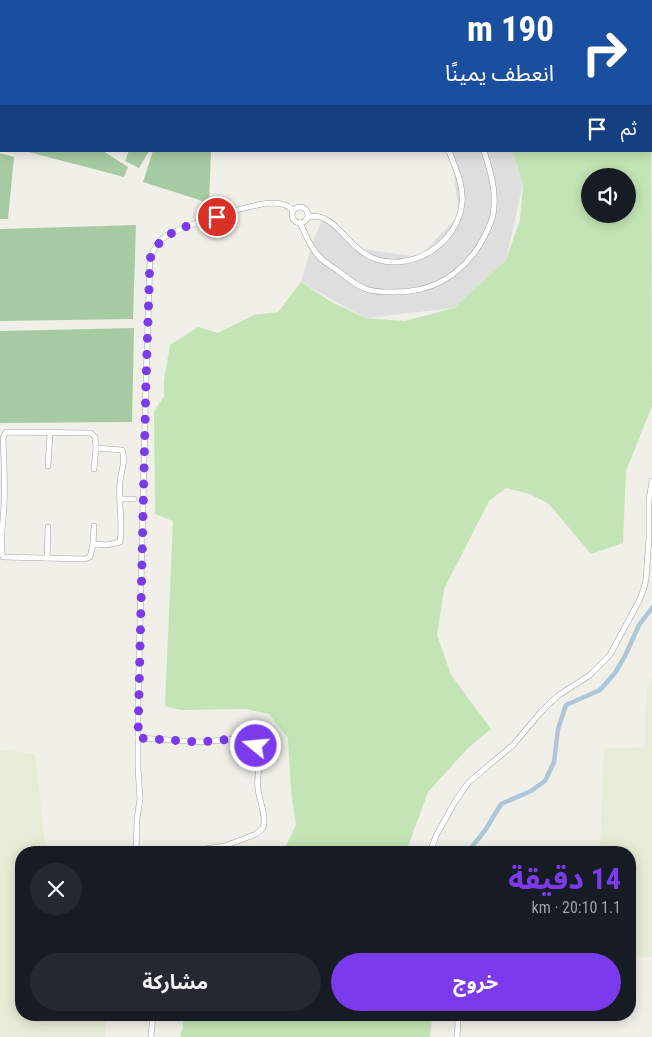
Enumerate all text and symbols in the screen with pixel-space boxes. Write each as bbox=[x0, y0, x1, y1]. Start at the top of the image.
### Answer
text: 190 m bbox=[467, 9, 554, 50]
icon: right bbox=[572, 20, 637, 85]
text: انعطف يمينًا bbox=[445, 61, 554, 86]
icon: arrive bbox=[583, 115, 611, 143]
text: ثم bbox=[621, 117, 637, 140]
map controls bbox=[581, 168, 636, 223]
button: sound bbox=[581, 168, 636, 223]
pin bbox=[196, 196, 238, 238]
icon: arrive bbox=[203, 203, 231, 231]
position arrow bbox=[229, 719, 281, 771]
text: 14 دقيقة bbox=[508, 861, 621, 896]
button: close bbox=[30, 863, 82, 915]
text: 1.1 km · 20:10 bbox=[531, 898, 621, 917]
button: مشاركة bbox=[30, 953, 321, 1011]
button: خروج bbox=[331, 953, 621, 1011]

